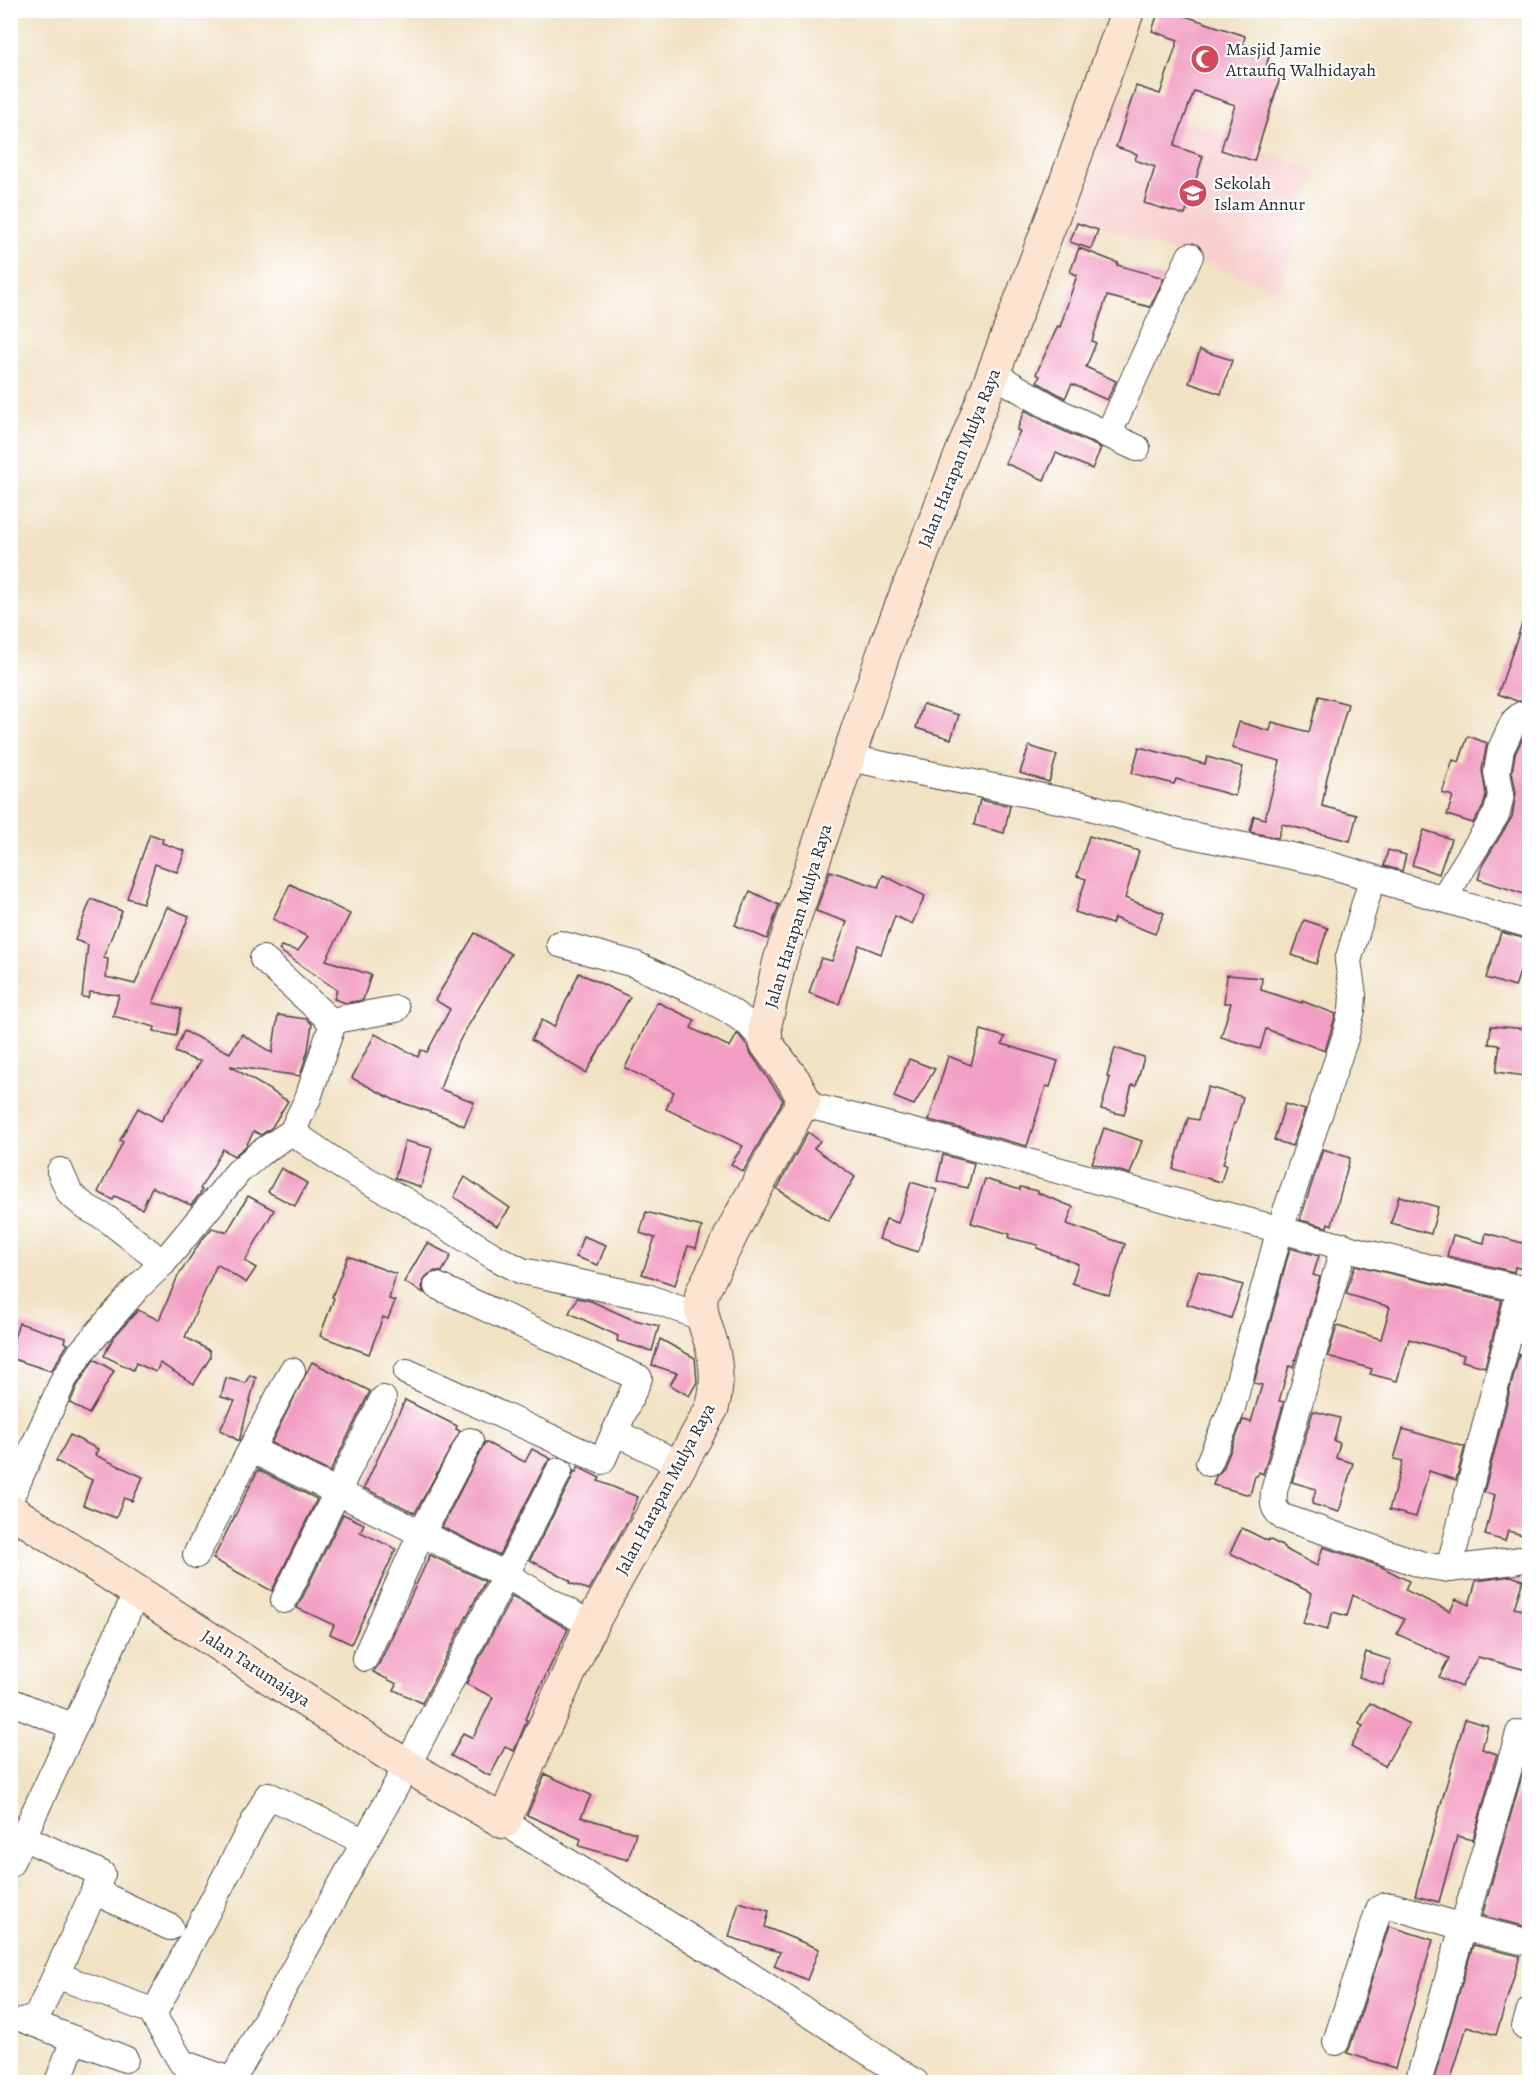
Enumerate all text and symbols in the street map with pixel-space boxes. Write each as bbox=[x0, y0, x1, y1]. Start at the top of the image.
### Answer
place label: Masjid Jamie Attaufiq Walhidayah bbox=[1225, 37, 1377, 82]
mosque icon: Masjid Jamie Attaufiq Walhidayah bbox=[1189, 43, 1221, 75]
place label: Sekolah Islam Annur bbox=[1214, 171, 1305, 216]
school or university icon: Sekolah Islam Annur bbox=[1177, 177, 1209, 209]
street label: Jalan Harapan Mulya Raya bbox=[912, 364, 1006, 551]
street label: Jalan Harapan Mulya Raya bbox=[759, 820, 838, 1011]
street label: Jalan Harapan Mulya Raya bbox=[609, 1398, 721, 1579]
street label: Jalan Tarumajaya bbox=[197, 1624, 316, 1713]

